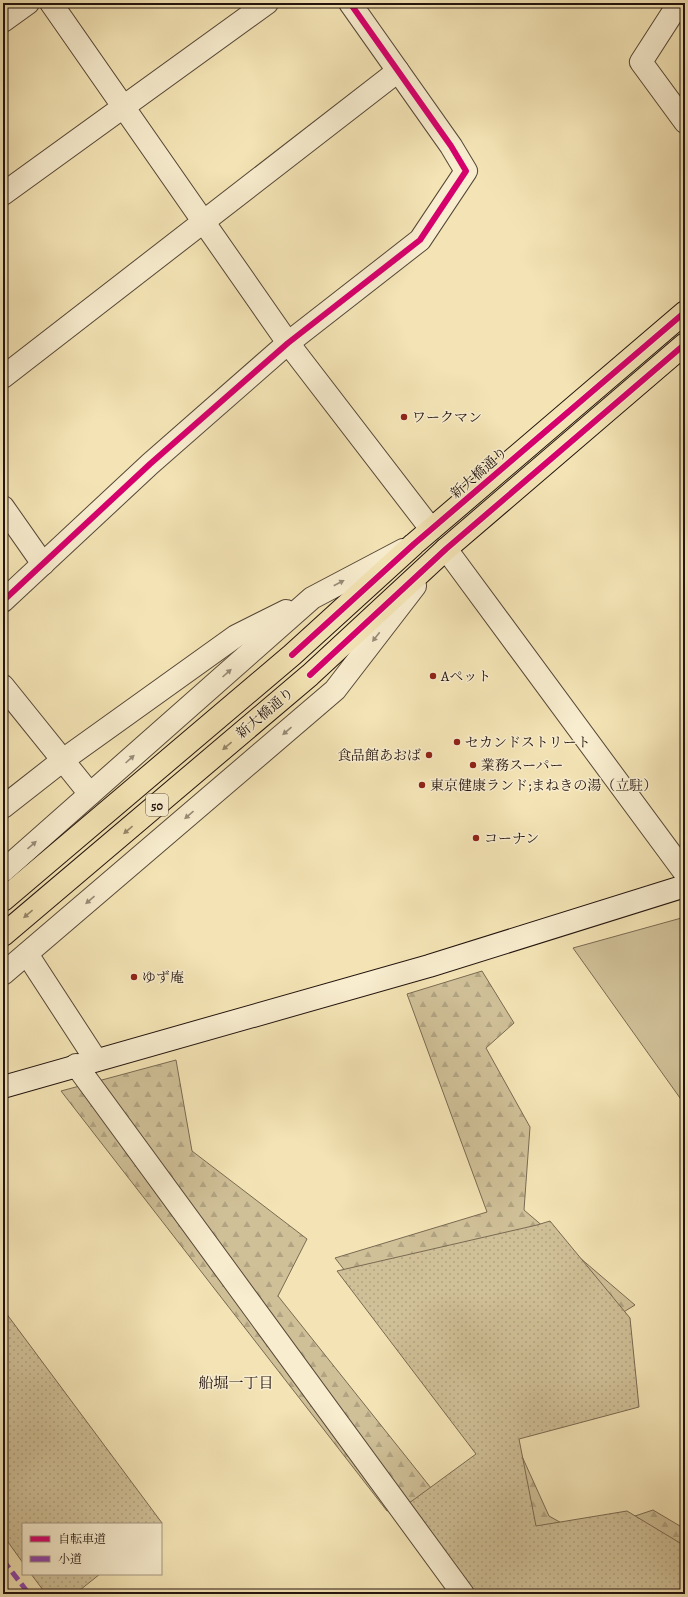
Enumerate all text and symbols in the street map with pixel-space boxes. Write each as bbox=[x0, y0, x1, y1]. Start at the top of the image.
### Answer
place label: ワークマン bbox=[412, 408, 482, 427]
marker: ワークマン bbox=[399, 412, 409, 422]
street label: 新大橋通り bbox=[446, 443, 512, 503]
one-way arrow bbox=[333, 580, 345, 587]
one-way arrow bbox=[372, 631, 380, 642]
place label: Aペット bbox=[440, 667, 491, 686]
one-way arrow bbox=[222, 668, 232, 677]
marker: Aペット bbox=[428, 671, 438, 681]
street label: 新大橋通り bbox=[232, 683, 298, 743]
one-way arrow bbox=[282, 726, 293, 735]
place label: セカンドストリート bbox=[465, 733, 591, 752]
marker: セカンドストリート bbox=[452, 737, 462, 747]
one-way arrow bbox=[222, 741, 232, 750]
place label: 食品館あおば bbox=[337, 746, 421, 765]
marker: 食品館あおば bbox=[424, 750, 434, 760]
one-way arrow bbox=[125, 754, 135, 764]
place label: 業務スーパー bbox=[481, 756, 564, 775]
marker: 業務スーパー bbox=[468, 760, 478, 770]
place label: 東京健康ランド;まねきの湯（立駐） bbox=[430, 776, 657, 795]
marker: 東京健康ランド;まねきの湯（立駐） bbox=[417, 780, 427, 790]
road number: 50 bbox=[146, 794, 168, 816]
one-way arrow bbox=[183, 811, 194, 820]
one-way arrow bbox=[122, 825, 133, 834]
place label: コーナン bbox=[484, 829, 539, 848]
marker: コーナン bbox=[471, 833, 481, 843]
one-way arrow bbox=[28, 841, 37, 850]
one-way arrow bbox=[85, 895, 95, 904]
one-way arrow bbox=[23, 909, 34, 918]
place label: ゆず庵 bbox=[142, 968, 184, 987]
marker: ゆず庵 bbox=[129, 972, 139, 982]
district label: 船堀一丁目 bbox=[198, 1373, 274, 1393]
legend bbox=[22, 1523, 162, 1575]
text: 自転車道 bbox=[58, 1531, 106, 1547]
text: 小道 bbox=[58, 1551, 82, 1567]

